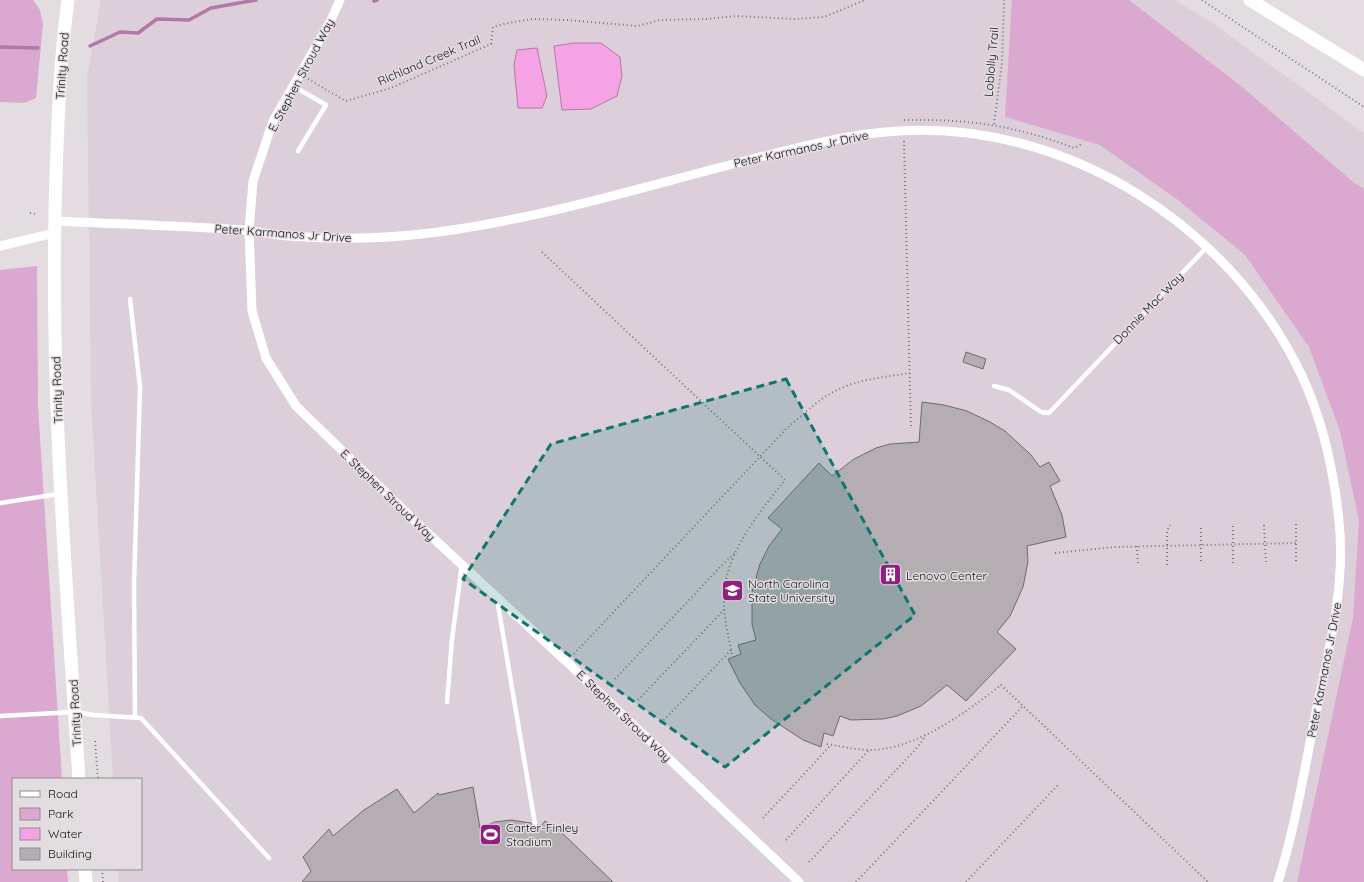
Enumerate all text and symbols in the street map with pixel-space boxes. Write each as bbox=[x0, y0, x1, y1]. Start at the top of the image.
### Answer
street label: E. Stephen Stroud Way bbox=[265, 16, 337, 134]
street label: Loblolly Trail bbox=[980, 27, 1002, 97]
street label: Trinity Road bbox=[52, 32, 72, 100]
street label: Richland Creek Trail bbox=[375, 32, 483, 88]
street label: Peter Karmanos Jr Drive bbox=[732, 127, 870, 171]
street label: Peter Karmanos Jr Drive bbox=[214, 221, 352, 245]
street label: Donnie Mac Way bbox=[1110, 269, 1186, 347]
street label: Trinity Road bbox=[48, 356, 66, 424]
street label: E. Stephen Stroud Way bbox=[337, 446, 439, 544]
building icon: Lenovo Center bbox=[878, 562, 904, 588]
place label: Lenovo Center bbox=[906, 568, 987, 583]
place label: North Carolina State University bbox=[748, 576, 835, 605]
school or university icon: North Carolina State University bbox=[720, 577, 746, 603]
street label: Peter Karmanos Jr Drive bbox=[1304, 601, 1345, 739]
street label: E. Stephen Stroud Way bbox=[573, 667, 675, 765]
street label: Trinity Road bbox=[66, 679, 84, 747]
legend bbox=[12, 778, 142, 870]
text: Road bbox=[48, 786, 78, 801]
text: Park bbox=[48, 806, 73, 821]
place label: Carter-Finley Stadium bbox=[506, 820, 578, 849]
sports icon: Carter-Finley Stadium bbox=[477, 821, 503, 847]
text: Water bbox=[48, 826, 83, 841]
text: Building bbox=[48, 846, 92, 861]

